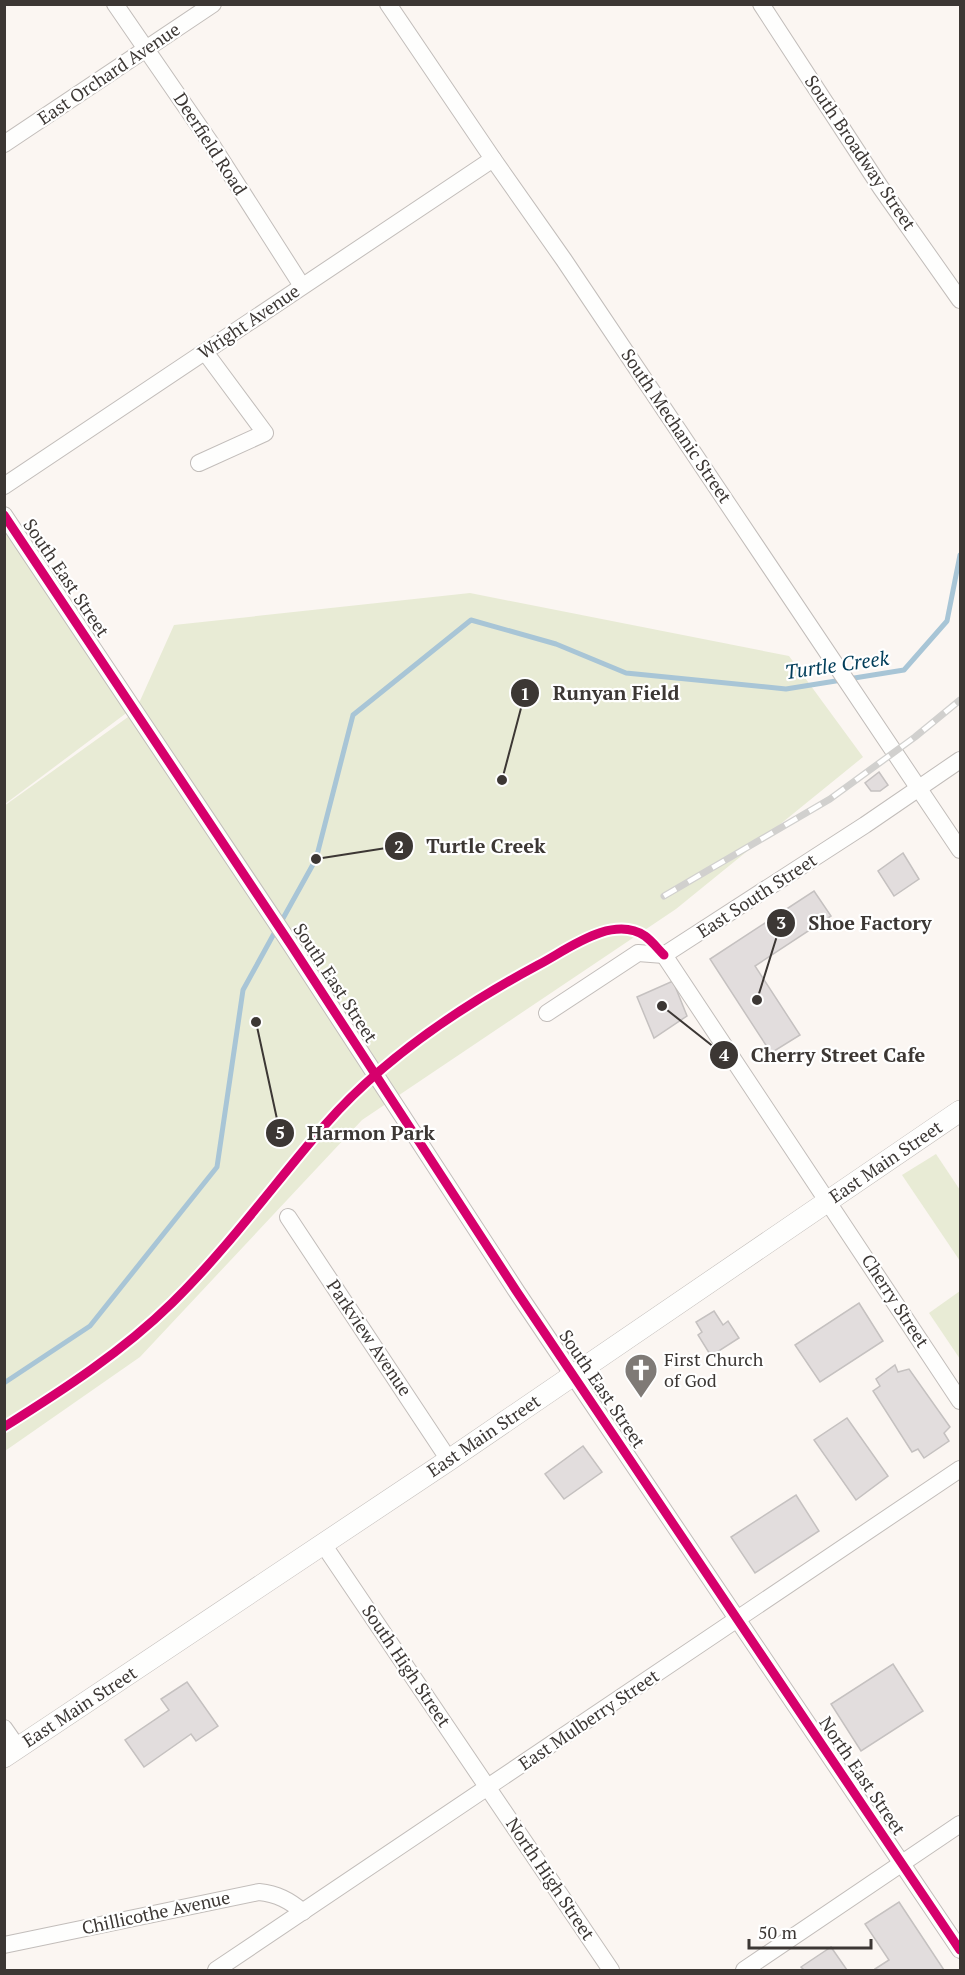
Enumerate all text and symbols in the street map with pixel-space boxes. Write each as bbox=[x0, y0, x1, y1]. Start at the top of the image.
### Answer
street label: East Orchard Avenue bbox=[33, 17, 184, 130]
street label: South Broadway Street bbox=[800, 70, 922, 235]
street label: Deerfield Road bbox=[169, 88, 253, 199]
street label: Wright Avenue bbox=[193, 278, 304, 364]
street label: South Mechanic Street bbox=[616, 344, 738, 508]
street label: South East Street bbox=[18, 514, 116, 642]
water label: Turtle Creek bbox=[783, 644, 891, 685]
callout: Runyan Field bbox=[510, 674, 691, 712]
text: Runyan Field bbox=[553, 679, 679, 706]
text: 1 bbox=[520, 681, 530, 705]
callout: Turtle Creek bbox=[384, 827, 557, 865]
text: Turtle Creek bbox=[426, 832, 546, 859]
text: 2 bbox=[394, 834, 404, 858]
street label: East South Street bbox=[692, 847, 821, 943]
callout: Shoe Factory bbox=[766, 904, 943, 942]
text: Shoe Factory bbox=[808, 909, 932, 936]
text: 3 bbox=[776, 910, 786, 934]
street label: South East Street bbox=[288, 918, 384, 1047]
callout: Cherry Street Cafe bbox=[709, 1036, 938, 1074]
text: Cherry Street Cafe bbox=[751, 1041, 926, 1068]
text: 4 bbox=[719, 1042, 730, 1066]
callout: Harmon Park bbox=[265, 1114, 447, 1152]
street label: East Main Street bbox=[824, 1114, 947, 1208]
text: Harmon Park bbox=[307, 1119, 435, 1146]
text: 5 bbox=[275, 1120, 285, 1144]
street label: Cherry Street bbox=[857, 1249, 935, 1352]
street label: Parkview Avenue bbox=[322, 1274, 418, 1400]
street label: South East Street bbox=[554, 1325, 652, 1453]
place label: First Church of God bbox=[664, 1347, 764, 1392]
church icon: First Church of God bbox=[623, 1352, 659, 1399]
street label: East Main Street bbox=[422, 1388, 545, 1482]
street label: South High Street bbox=[357, 1600, 457, 1731]
street label: East Main Street bbox=[18, 1660, 141, 1752]
street label: East Mulberry Street bbox=[514, 1663, 664, 1775]
street label: North East Street bbox=[814, 1711, 912, 1840]
street label: North High Street bbox=[501, 1813, 601, 1945]
street label: Chillicothe Avenue bbox=[79, 1885, 232, 1939]
scale bar bbox=[749, 1912, 870, 1950]
text: 50 m bbox=[758, 1920, 798, 1944]

